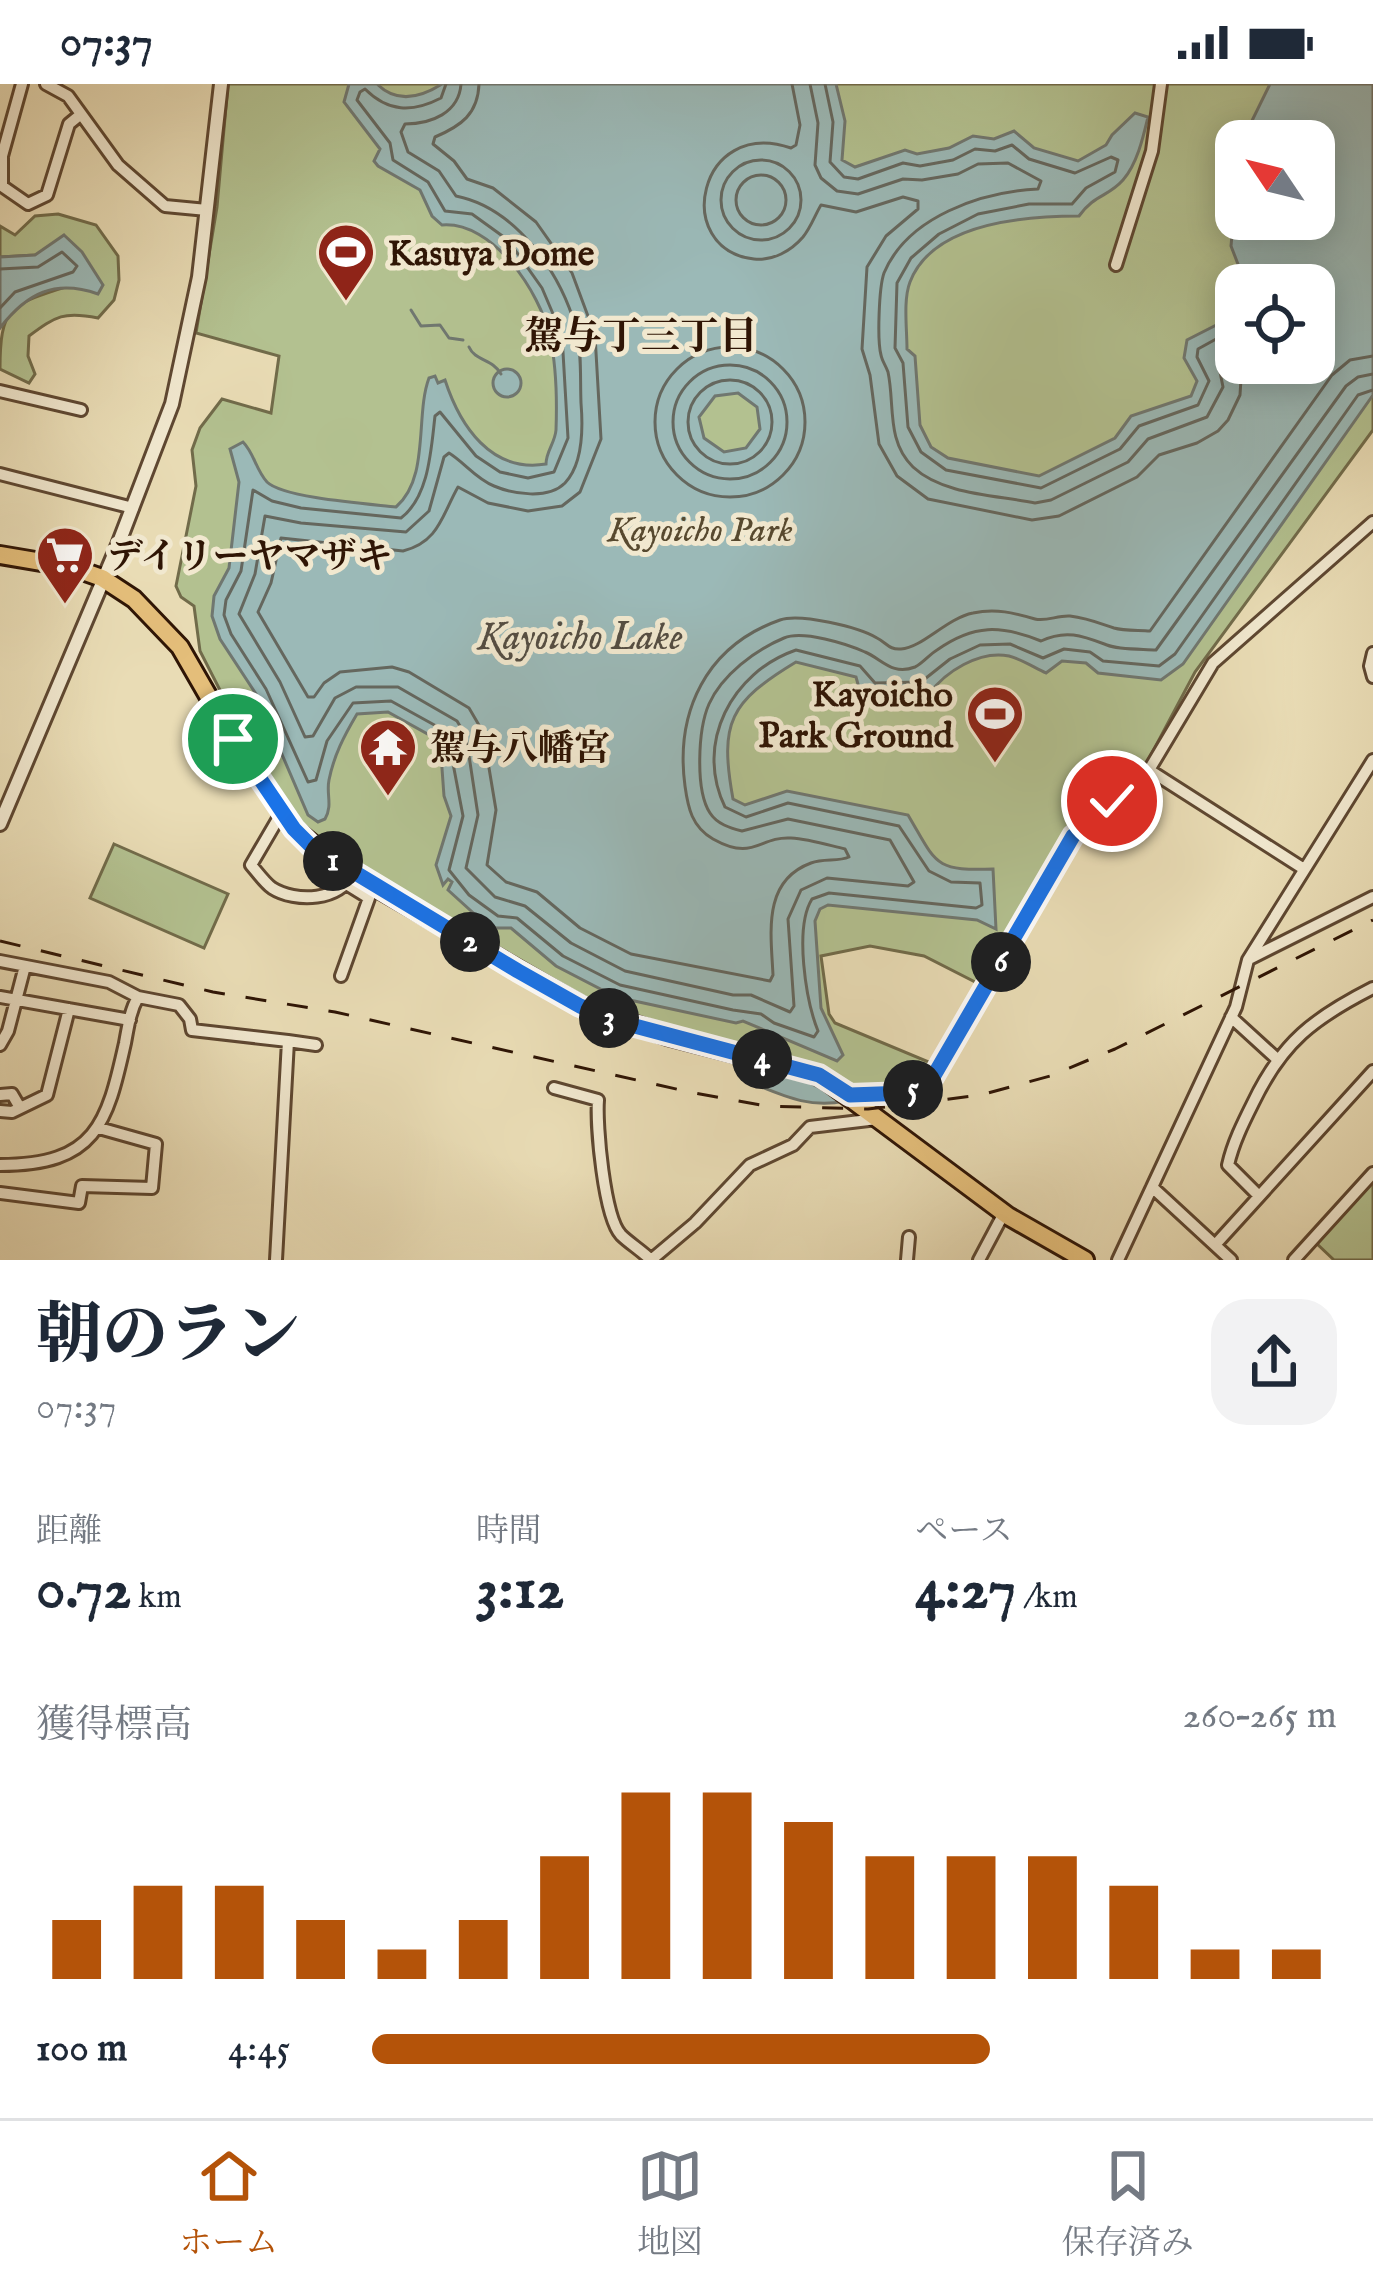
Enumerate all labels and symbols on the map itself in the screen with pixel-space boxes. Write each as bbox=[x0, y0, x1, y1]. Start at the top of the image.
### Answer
north arrow bbox=[1215, 120, 1335, 240]
sports icon: Kasuya Dome bbox=[315, 221, 377, 303]
place label: Kasuya Dome bbox=[388, 232, 595, 278]
district label: 駕与丁三丁目 bbox=[524, 314, 758, 363]
park label: Kayoicho Park bbox=[605, 508, 793, 554]
supermarket icon: デイリーヤマザキ bbox=[34, 524, 96, 606]
place label: デイリーヤマザキ bbox=[107, 535, 392, 581]
water label: Kayoicho Lake bbox=[476, 614, 683, 663]
place label: Kayoicho Park Ground bbox=[759, 673, 954, 760]
sports icon: Kayoicho Park Ground bbox=[964, 683, 1026, 765]
pin bbox=[182, 688, 284, 790]
temple icon: 駕与八幡宮 bbox=[357, 716, 419, 798]
place label: 駕与八幡宮 bbox=[430, 727, 610, 773]
pin bbox=[1061, 750, 1163, 852]
pin: 1 bbox=[303, 831, 363, 891]
pin: 2 bbox=[440, 912, 500, 972]
pin: 6 bbox=[971, 932, 1031, 992]
pin: 3 bbox=[579, 988, 639, 1048]
pin: 4 bbox=[732, 1029, 792, 1089]
pin: 5 bbox=[883, 1060, 943, 1120]

